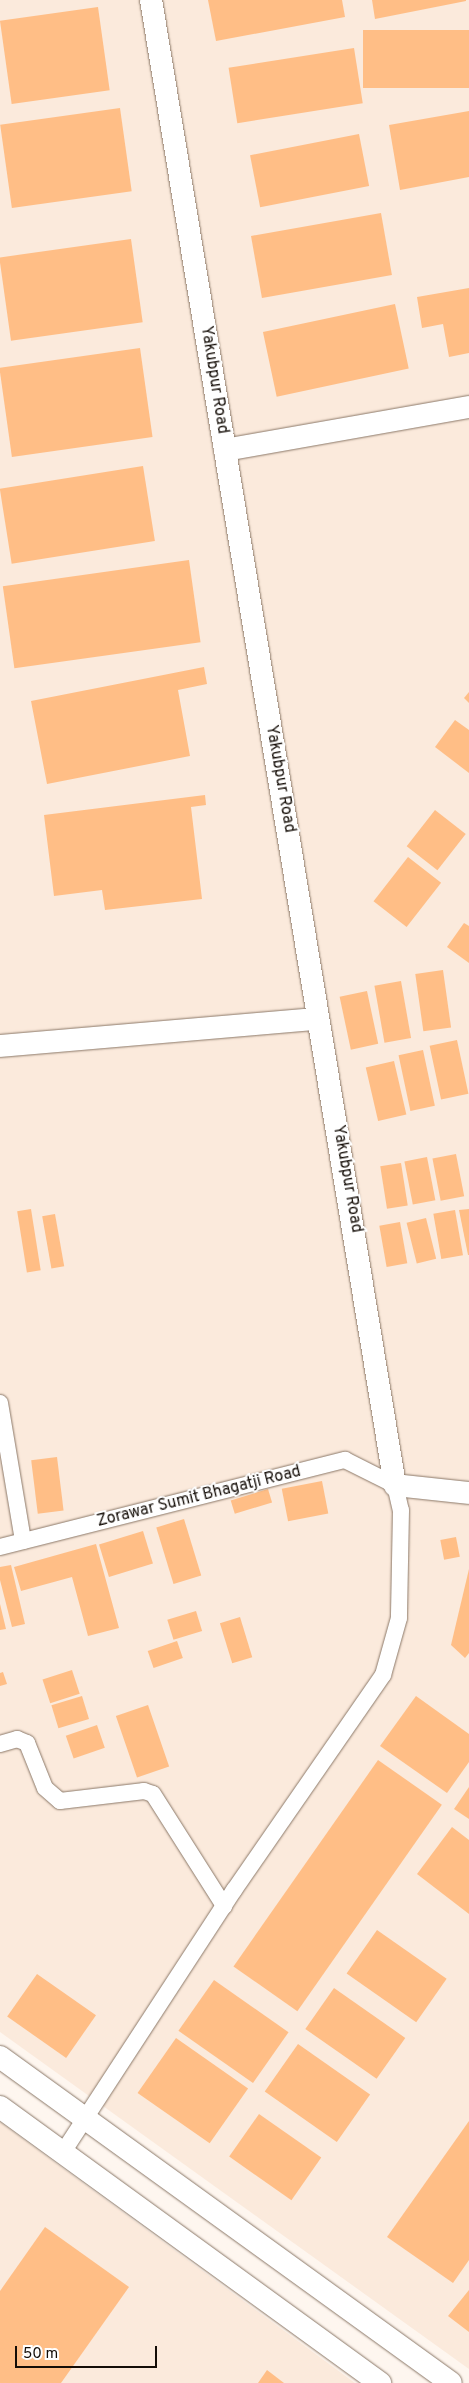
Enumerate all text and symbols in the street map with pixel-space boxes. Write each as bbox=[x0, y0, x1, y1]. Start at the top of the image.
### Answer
street label: Yakubpur Road bbox=[196, 325, 232, 435]
street label: Yakubpur Road bbox=[261, 724, 299, 834]
street label: Yakubpur Road bbox=[328, 1124, 366, 1234]
street label: Zorawar Sumit Bhagatji Road bbox=[95, 1462, 303, 1532]
scale bar bbox=[18, 2336, 160, 2368]
text: 50 m bbox=[23, 2345, 58, 2364]

